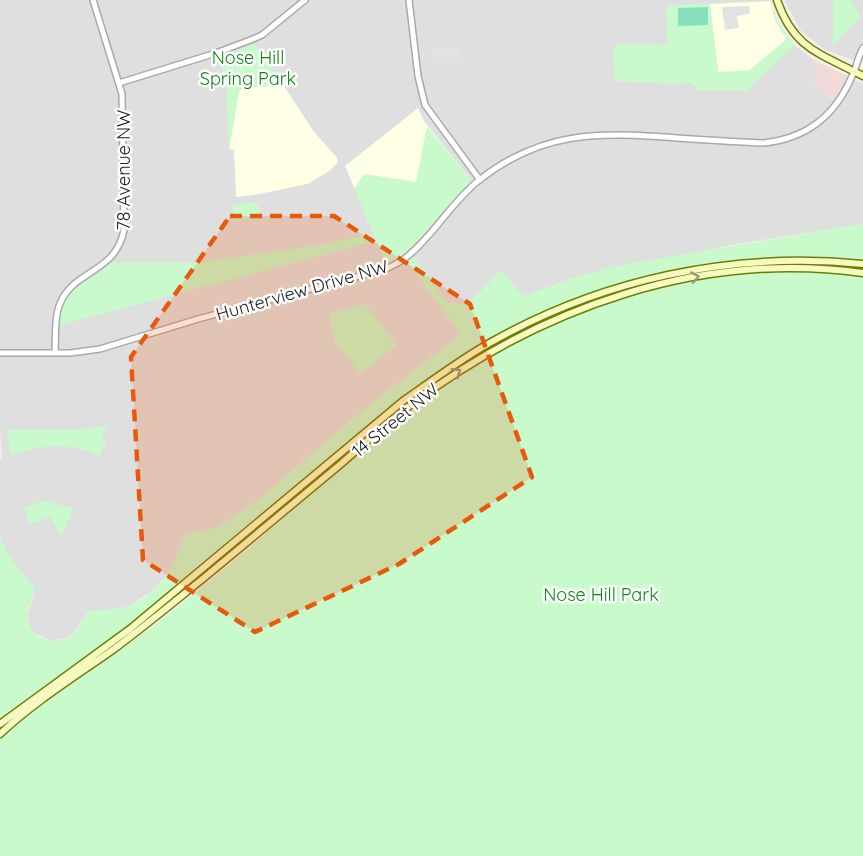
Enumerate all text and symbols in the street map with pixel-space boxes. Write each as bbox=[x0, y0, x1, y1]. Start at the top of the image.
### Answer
park label: Nose Hill Spring Park bbox=[200, 46, 296, 90]
street label: 78 Avenue NW bbox=[112, 110, 135, 230]
street label: Hunterview Drive NW bbox=[213, 254, 391, 326]
one-way arrow bbox=[690, 271, 700, 284]
one-way arrow bbox=[451, 369, 462, 380]
street label: 14 Street NW bbox=[347, 378, 443, 462]
park label: Nose Hill Park bbox=[543, 583, 659, 606]

